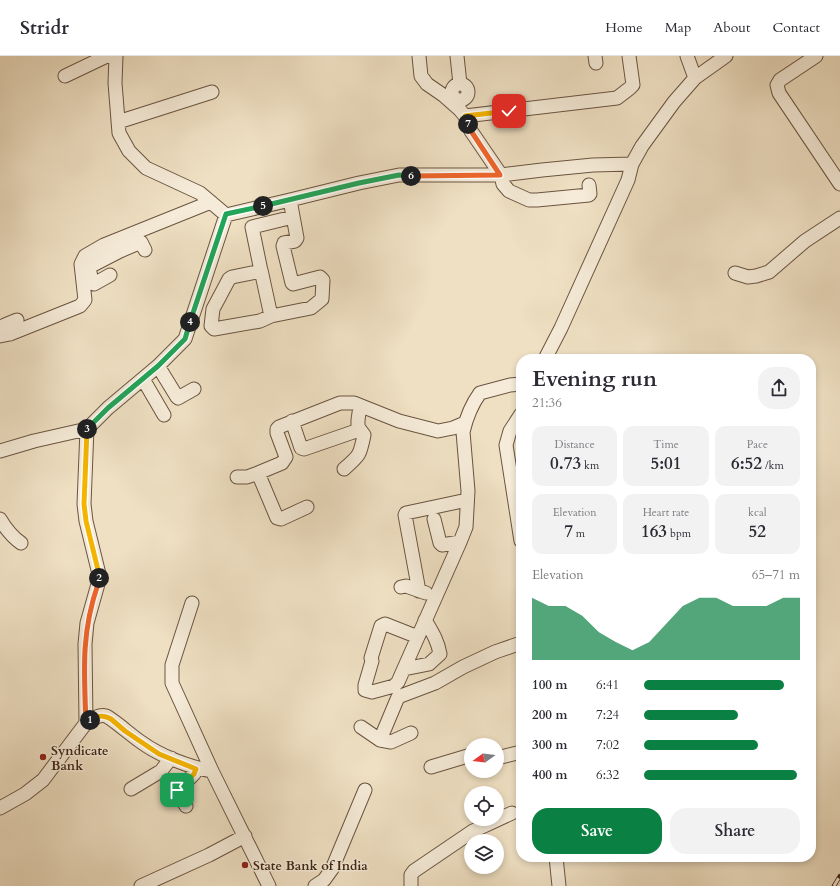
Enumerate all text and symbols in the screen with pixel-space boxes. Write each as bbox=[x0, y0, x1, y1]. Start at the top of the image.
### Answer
text: Stridr bbox=[20, 15, 69, 41]
text: Home bbox=[605, 18, 643, 37]
text: Map bbox=[665, 18, 691, 37]
text: About bbox=[713, 18, 750, 37]
text: Contact bbox=[772, 18, 820, 37]
pin bbox=[492, 94, 526, 128]
icon: check bbox=[498, 100, 520, 122]
pin: 7 bbox=[458, 114, 478, 134]
text: 7 bbox=[465, 116, 471, 131]
pin: 6 bbox=[401, 166, 421, 186]
text: 6 bbox=[408, 168, 414, 183]
pin: 5 bbox=[253, 196, 273, 216]
text: 5 bbox=[260, 198, 266, 213]
pin: 4 bbox=[180, 312, 200, 332]
text: 4 bbox=[187, 314, 193, 329]
text: Evening run bbox=[532, 364, 657, 394]
button: share bbox=[758, 367, 800, 409]
text: 21:36 bbox=[532, 394, 562, 412]
pin: 3 bbox=[77, 419, 97, 439]
text: 3 bbox=[84, 421, 90, 436]
text: Distance bbox=[555, 437, 595, 452]
text: Time bbox=[653, 437, 679, 452]
text: Pace bbox=[747, 437, 768, 452]
text: 0.73 bbox=[550, 452, 581, 475]
text: 5:01 bbox=[650, 452, 682, 475]
text: 6:52 bbox=[731, 452, 762, 475]
text: km bbox=[581, 458, 599, 473]
text: /km bbox=[762, 458, 784, 473]
text: Elevation bbox=[553, 505, 597, 520]
text: Heart rate bbox=[643, 505, 689, 520]
text: kcal bbox=[748, 505, 767, 520]
text: 7 bbox=[564, 520, 573, 543]
text: 163 bbox=[641, 520, 667, 543]
text: 52 bbox=[749, 520, 766, 543]
text: m bbox=[573, 526, 585, 541]
text: bpm bbox=[667, 526, 691, 541]
text: Elevation bbox=[532, 566, 584, 584]
text: 65–71 m bbox=[752, 566, 800, 584]
pin: 2 bbox=[89, 568, 109, 588]
text: 2 bbox=[96, 570, 102, 585]
text: 100 m bbox=[532, 676, 567, 694]
text: 6:41 bbox=[596, 676, 619, 694]
text: 200 m bbox=[532, 706, 567, 724]
text: 7:24 bbox=[596, 706, 619, 724]
pin: 1 bbox=[80, 710, 100, 730]
text: 1 bbox=[87, 712, 93, 727]
text: 300 m bbox=[532, 736, 567, 754]
text: 7:02 bbox=[596, 736, 619, 754]
north arrow bbox=[464, 738, 504, 778]
map controls bbox=[464, 738, 504, 874]
place label: Syndicate Bank bbox=[51, 742, 109, 775]
marker: Syndicate Bank bbox=[38, 752, 48, 762]
text: 400 m bbox=[532, 766, 567, 784]
text: 6:32 bbox=[596, 766, 619, 784]
pin bbox=[160, 773, 194, 807]
icon: arrive bbox=[166, 779, 188, 801]
button: locate bbox=[464, 786, 504, 826]
button: Save bbox=[532, 808, 662, 854]
button: Share bbox=[670, 808, 800, 854]
button: layers bbox=[464, 834, 504, 874]
place label: State Bank of India bbox=[253, 857, 368, 875]
marker: State Bank of India bbox=[240, 860, 250, 870]

